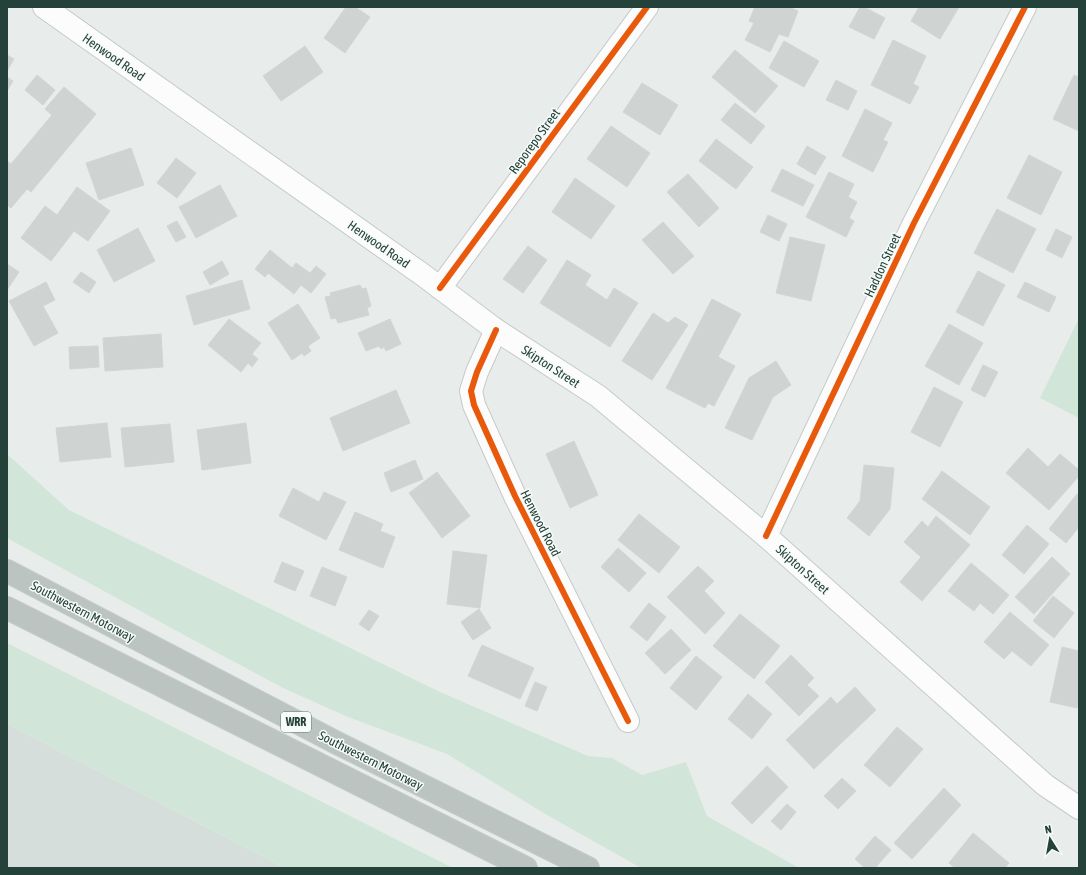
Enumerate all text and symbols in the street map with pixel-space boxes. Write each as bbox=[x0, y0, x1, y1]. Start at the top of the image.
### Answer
street label: Henwood Road bbox=[80, 31, 148, 84]
street label: Reporepo Street bbox=[506, 106, 563, 177]
street label: Henwood Road bbox=[345, 218, 413, 271]
street label: Haddon Street bbox=[861, 231, 904, 299]
street label: Skipton Street bbox=[519, 342, 583, 391]
street label: Henwood Road bbox=[517, 488, 564, 559]
street label: Skipton Street bbox=[773, 542, 832, 597]
street label: Southwestern Motorway bbox=[29, 578, 138, 645]
road number: WRR bbox=[281, 712, 311, 732]
street label: Southwestern Motorway bbox=[316, 728, 426, 793]
north arrow bbox=[1030, 819, 1070, 859]
text: N bbox=[1044, 823, 1052, 836]

